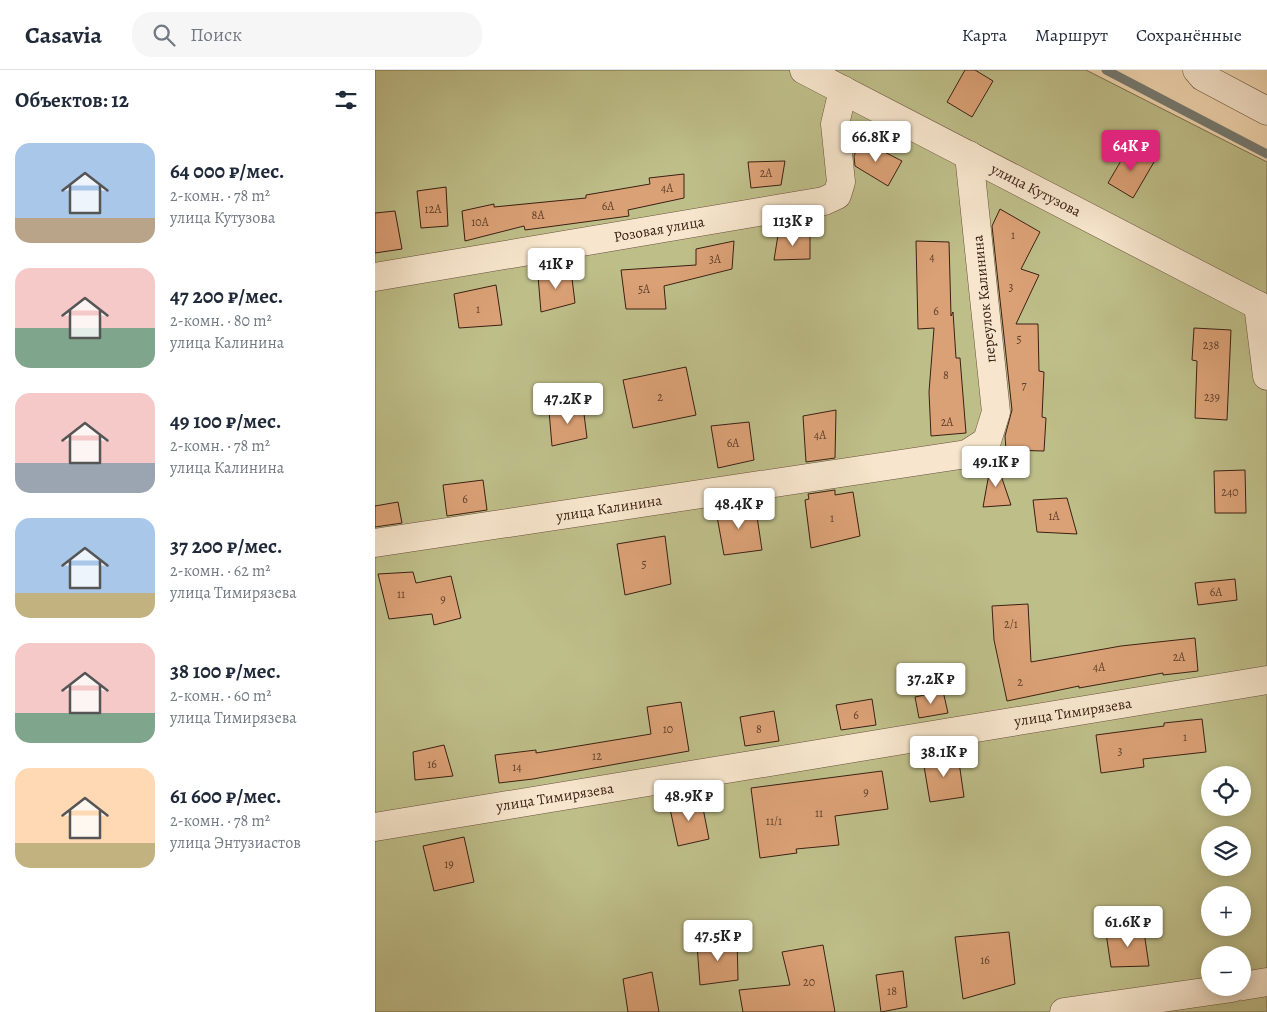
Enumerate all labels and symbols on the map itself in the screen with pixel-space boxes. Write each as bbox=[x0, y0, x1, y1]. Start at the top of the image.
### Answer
pin: 66.8K ₽ bbox=[830, 121, 922, 163]
pin: 64K ₽ bbox=[1096, 129, 1166, 172]
street label: улица Кутузова bbox=[987, 158, 1085, 221]
house number: 2А bbox=[760, 165, 773, 181]
house number: 4А bbox=[661, 180, 674, 196]
house number: 6А bbox=[602, 198, 615, 214]
house number: 12А bbox=[425, 201, 442, 217]
pin: 113K ₽ bbox=[752, 204, 834, 247]
house number: 8А bbox=[532, 207, 545, 223]
street label: Розовая улица bbox=[612, 211, 706, 247]
house number: 10А bbox=[471, 214, 490, 230]
house number: 1 bbox=[1011, 227, 1015, 243]
street label: переулок Калинина bbox=[967, 234, 1001, 364]
pin: 41K ₽ bbox=[521, 248, 591, 290]
house number: 4 bbox=[929, 249, 935, 265]
house number: 3А bbox=[709, 251, 722, 267]
house number: 3 bbox=[1009, 279, 1014, 295]
house number: 5А bbox=[638, 281, 651, 297]
house number: 1 bbox=[476, 301, 480, 317]
house number: 6 bbox=[933, 303, 939, 319]
house number: 5 bbox=[1016, 331, 1022, 347]
house number: 238 bbox=[1203, 337, 1219, 353]
house number: 8 bbox=[943, 367, 949, 383]
house number: 7 bbox=[1021, 377, 1027, 393]
pin: 47.2K ₽ bbox=[522, 382, 614, 425]
house number: 2 bbox=[657, 389, 663, 405]
house number: 239 bbox=[1204, 389, 1220, 405]
house number: 2А bbox=[941, 414, 954, 430]
house number: 4А bbox=[814, 427, 827, 443]
house number: 6А bbox=[727, 435, 740, 451]
pin: 49.1K ₽ bbox=[950, 446, 1042, 488]
house number: 240 bbox=[1221, 484, 1239, 500]
pin: 48.4K ₽ bbox=[693, 488, 785, 530]
street label: улица Калинина bbox=[554, 490, 663, 526]
house number: 6 bbox=[462, 491, 468, 507]
house number: 1А bbox=[1048, 508, 1061, 524]
house number: 1 bbox=[830, 510, 834, 526]
house number: 5 bbox=[641, 556, 647, 572]
house number: 6А bbox=[1210, 584, 1223, 600]
house number: 11 bbox=[397, 586, 405, 602]
house number: 9 bbox=[440, 591, 446, 607]
house number: 2/1 bbox=[1004, 616, 1018, 632]
house number: 2А bbox=[1173, 649, 1186, 665]
house number: 4А bbox=[1093, 659, 1106, 675]
pin: 37.2K ₽ bbox=[885, 662, 977, 705]
house number: 2 bbox=[1017, 674, 1023, 690]
street label: улица Тимирязева bbox=[1012, 693, 1133, 731]
house number: 6 bbox=[853, 707, 859, 723]
house number: 10 bbox=[663, 721, 673, 737]
house number: 8 bbox=[756, 721, 762, 737]
house number: 1 bbox=[1183, 729, 1187, 745]
pin: 38.1K ₽ bbox=[898, 736, 990, 778]
house number: 3 bbox=[1118, 743, 1123, 759]
house number: 12 bbox=[592, 748, 602, 764]
house number: 16 bbox=[427, 756, 437, 772]
house number: 14 bbox=[512, 759, 522, 775]
street label: улица Тимирязева bbox=[494, 778, 615, 816]
pin: 48.9K ₽ bbox=[643, 780, 735, 822]
house number: 9 bbox=[863, 784, 869, 800]
house number: 11 bbox=[815, 805, 823, 821]
house number: 11/1 bbox=[766, 813, 782, 829]
house number: 19 bbox=[444, 856, 454, 872]
pin: 61.6K ₽ bbox=[1082, 906, 1174, 948]
pin: 47.5K ₽ bbox=[672, 920, 764, 962]
house number: 16 bbox=[980, 952, 990, 968]
house number: 20 bbox=[803, 974, 815, 990]
house number: 18 bbox=[887, 983, 897, 999]

